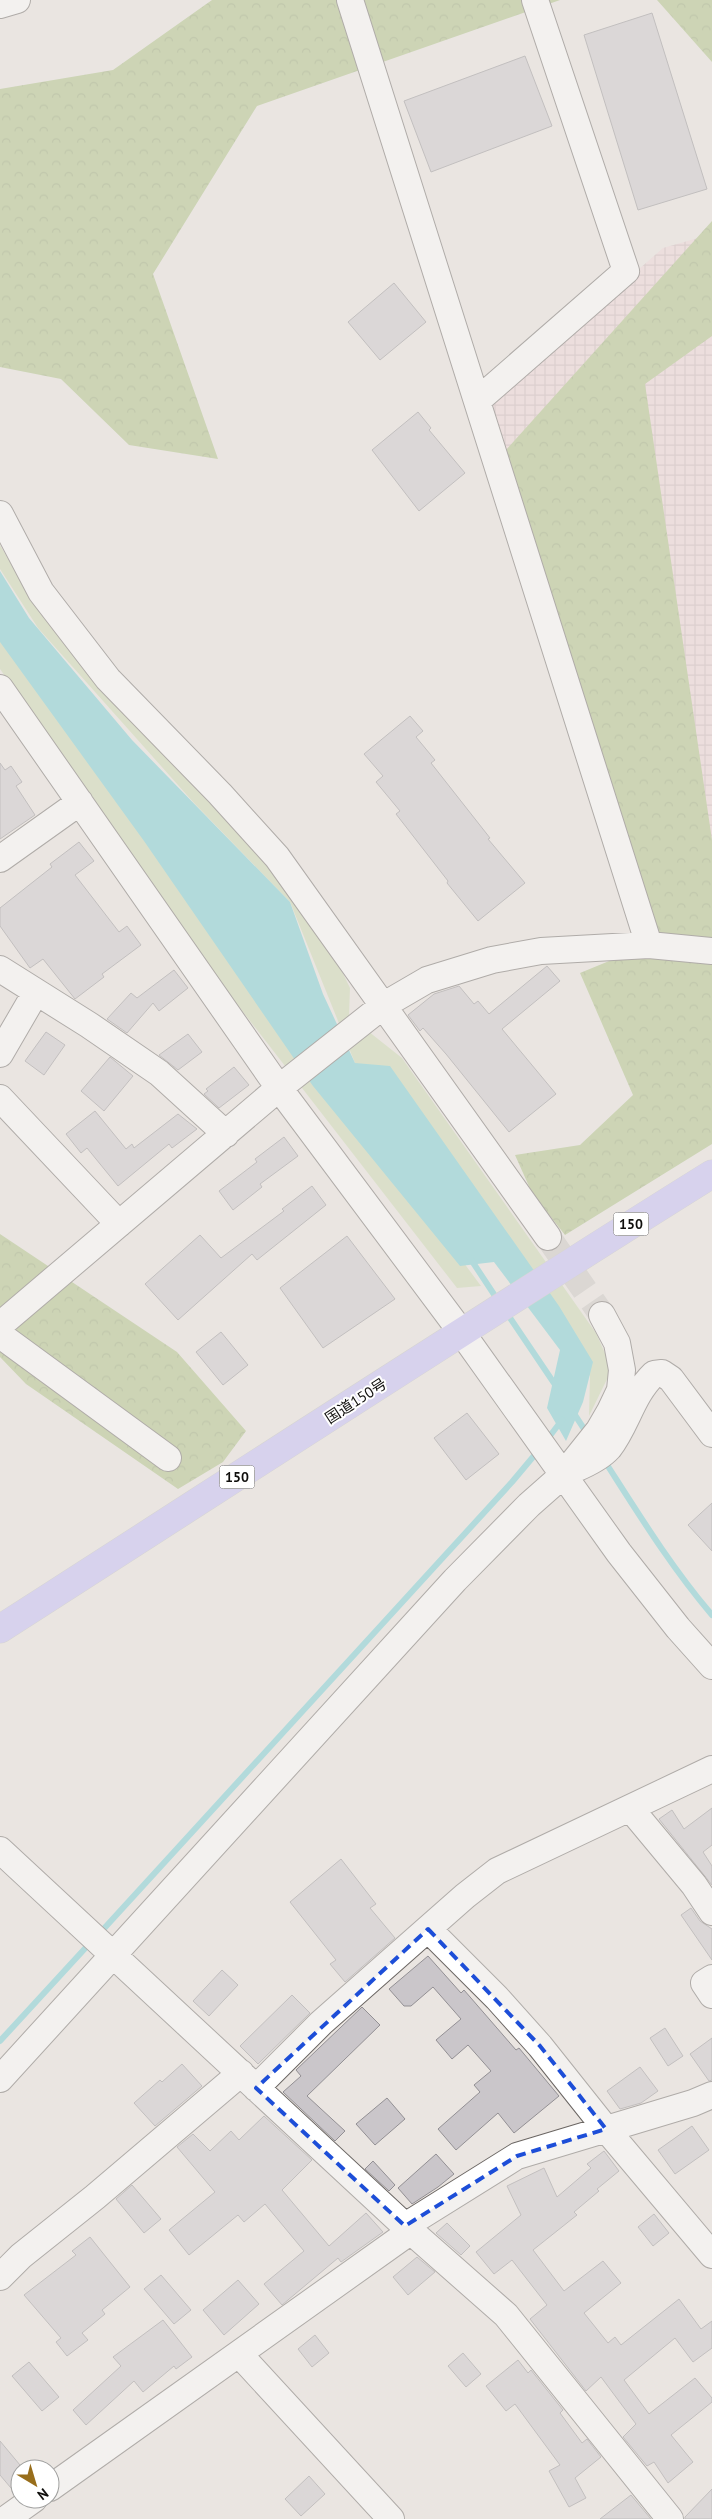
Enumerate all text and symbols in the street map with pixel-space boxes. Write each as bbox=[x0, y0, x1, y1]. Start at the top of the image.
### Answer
road number: 150 bbox=[614, 1212, 648, 1236]
street label: 国道150号 bbox=[321, 1374, 390, 1427]
road number: 150 bbox=[220, 1465, 254, 1488]
north arrow bbox=[10, 2459, 60, 2509]
text: N bbox=[34, 2484, 52, 2504]

